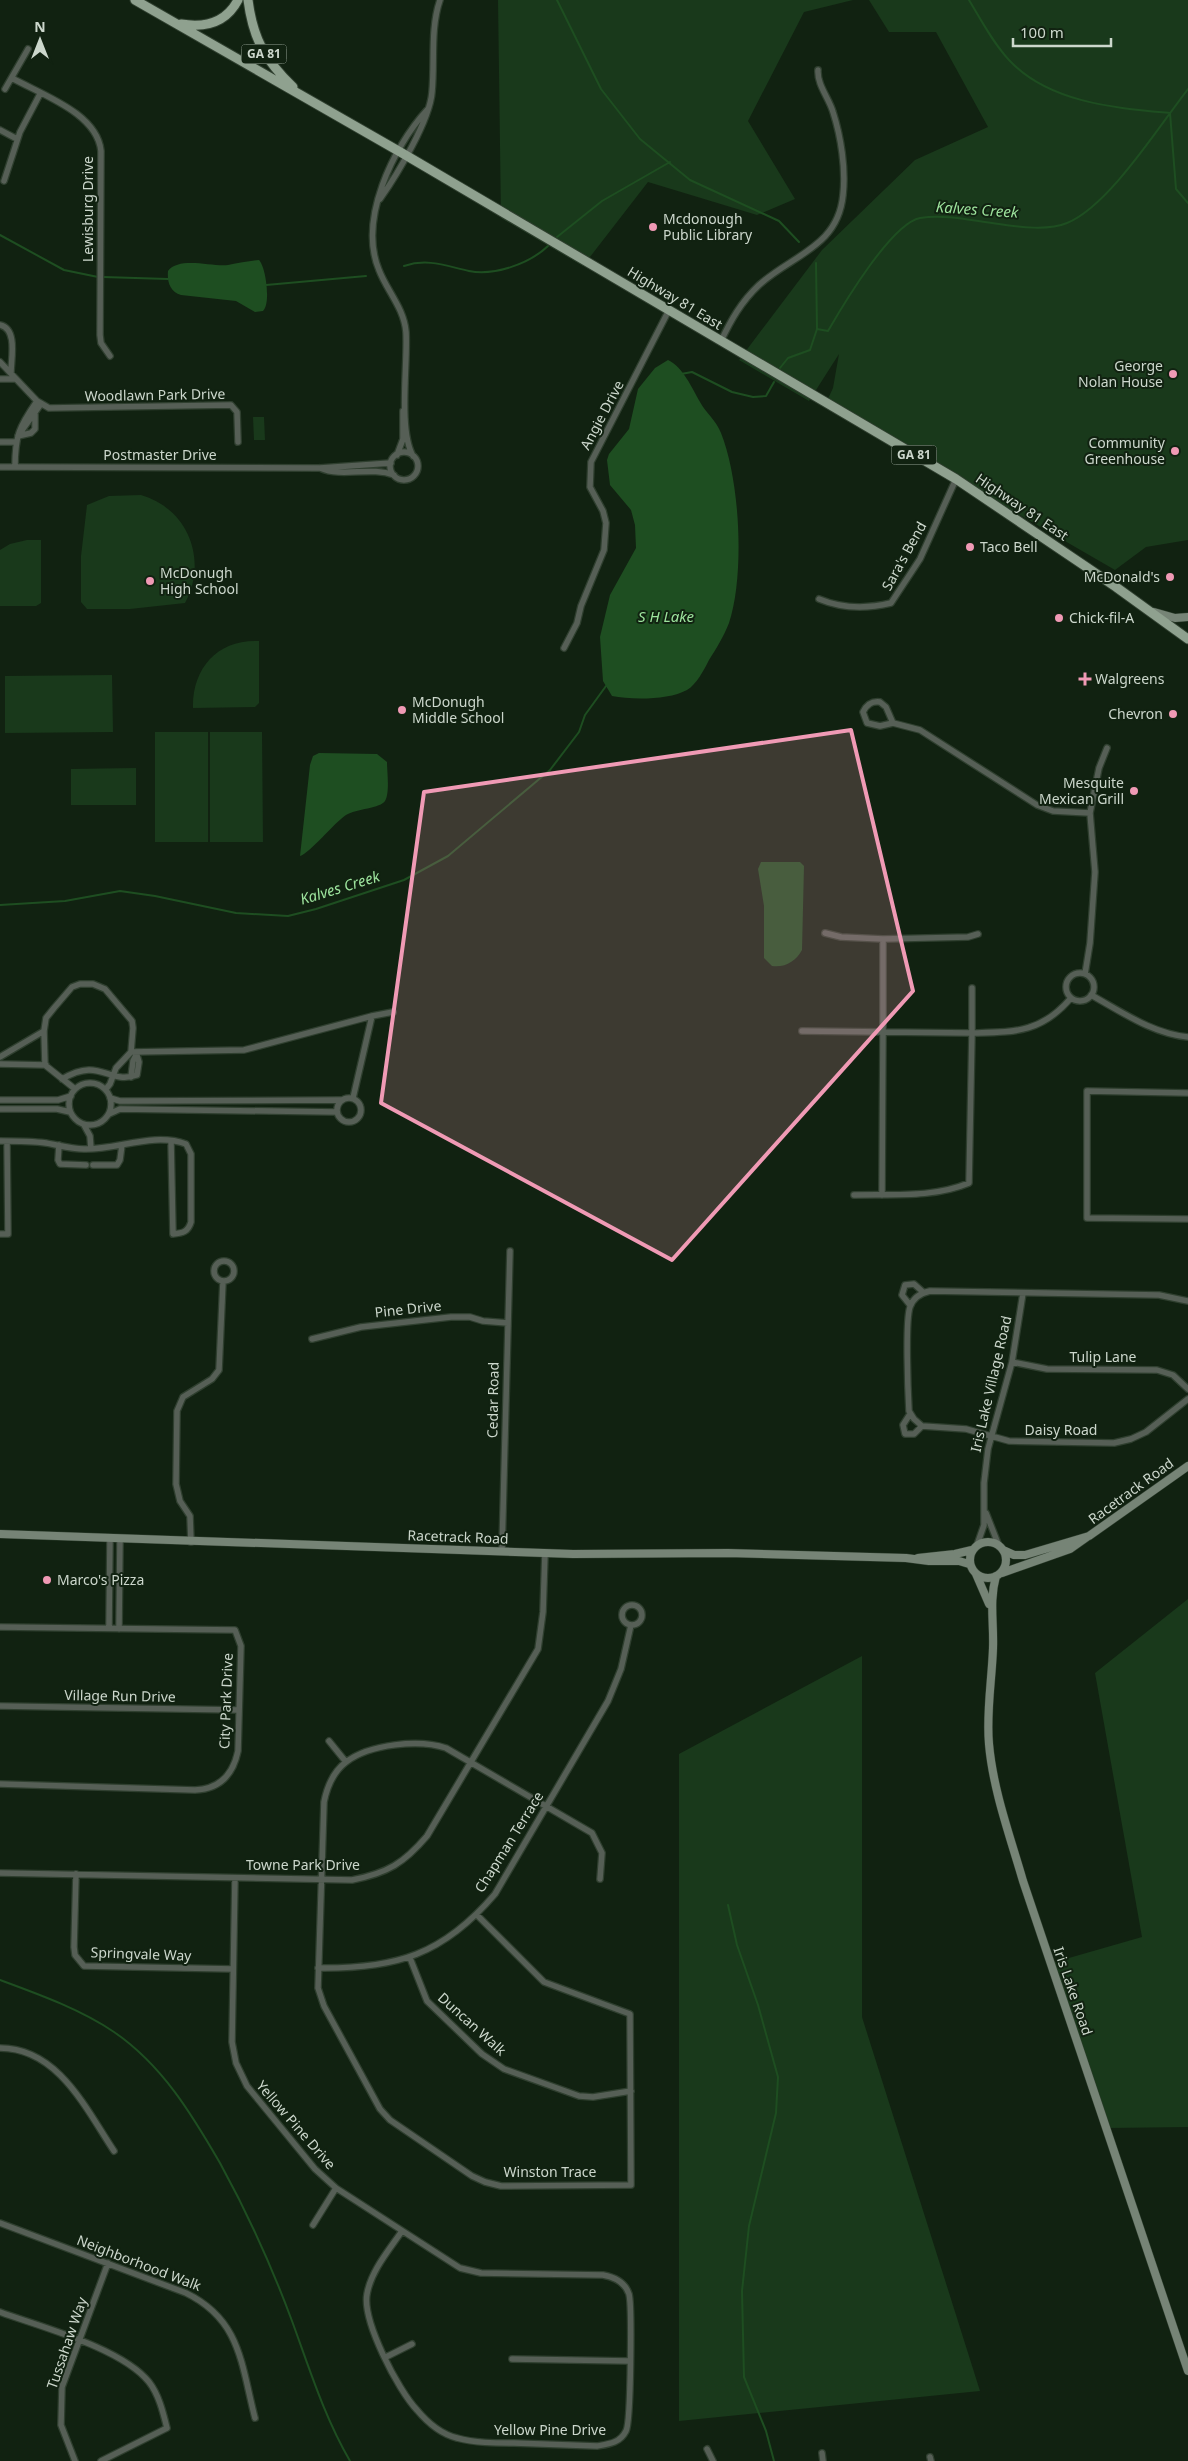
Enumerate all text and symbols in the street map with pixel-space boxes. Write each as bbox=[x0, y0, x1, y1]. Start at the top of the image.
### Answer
north arrow bbox=[15, 15, 65, 65]
scale bar bbox=[1013, 15, 1110, 47]
text: N bbox=[34, 17, 46, 36]
text: 100 m bbox=[1020, 22, 1064, 42]
road number: GA 81 bbox=[242, 44, 286, 64]
street label: Lewisburg Drive bbox=[78, 156, 97, 262]
water label: Kalves Creek bbox=[935, 196, 1020, 222]
place label: Mcdonough Public Library bbox=[663, 209, 753, 244]
marker: Mcdonough Public Library bbox=[647, 221, 659, 233]
street label: Highway 81 East bbox=[624, 262, 726, 334]
place label: George Nolan House bbox=[1078, 356, 1163, 391]
marker: George Nolan House bbox=[1167, 368, 1179, 380]
street label: Angie Drive bbox=[575, 377, 628, 453]
street label: Woodlawn Park Drive bbox=[84, 384, 226, 405]
place label: Community Greenhouse bbox=[1084, 433, 1166, 468]
street label: Postmaster Drive bbox=[103, 445, 217, 464]
marker: Community Greenhouse bbox=[1169, 445, 1181, 457]
road number: GA 81 bbox=[892, 446, 936, 464]
street label: Highway 81 East bbox=[972, 469, 1072, 545]
street label: Sara's Bend bbox=[877, 518, 930, 594]
place label: Taco Bell bbox=[980, 537, 1038, 556]
marker: Taco Bell bbox=[964, 541, 976, 553]
place label: McDonugh High School bbox=[160, 563, 239, 598]
place label: McDonald's bbox=[1084, 567, 1160, 586]
marker: McDonald's bbox=[1164, 571, 1176, 583]
marker: McDonugh High School bbox=[144, 575, 156, 587]
water label: S H Lake bbox=[638, 606, 694, 626]
place label: Chick-fil-A bbox=[1069, 608, 1134, 627]
marker: Chick-fil-A bbox=[1053, 612, 1065, 624]
place label: Walgreens bbox=[1095, 669, 1165, 688]
marker: Walgreens bbox=[1079, 673, 1091, 685]
place label: McDonugh Middle School bbox=[412, 692, 504, 727]
marker: McDonugh Middle School bbox=[396, 704, 408, 716]
place label: Chevron bbox=[1108, 704, 1163, 723]
marker: Chevron bbox=[1167, 708, 1179, 720]
place label: Mesquite Mexican Grill bbox=[1039, 773, 1124, 808]
marker: Mesquite Mexican Grill bbox=[1128, 785, 1140, 797]
water label: Kalves Creek bbox=[297, 865, 383, 909]
street label: Pine Drive bbox=[374, 1296, 442, 1321]
street label: Iris Lake Village Road bbox=[966, 1314, 1015, 1454]
street label: Tulip Lane bbox=[1070, 1347, 1137, 1366]
street label: Cedar Road bbox=[482, 1362, 503, 1438]
street label: Daisy Road bbox=[1025, 1420, 1097, 1439]
street label: Racetrack Road bbox=[1084, 1453, 1177, 1528]
street label: Racetrack Road bbox=[407, 1525, 509, 1548]
place label: Marco's Pizza bbox=[57, 1570, 144, 1589]
marker: Marco's Pizza bbox=[41, 1574, 53, 1586]
street label: City Park Drive bbox=[214, 1653, 237, 1749]
street label: Village Run Drive bbox=[64, 1685, 176, 1706]
street label: Chapman Terrace bbox=[470, 1788, 547, 1896]
street label: Towne Park Drive bbox=[246, 1855, 360, 1874]
street label: Springvale Way bbox=[90, 1942, 193, 1965]
street label: Iris Lake Road bbox=[1049, 1944, 1097, 2038]
street label: Duncan Walk bbox=[434, 1988, 511, 2060]
street label: Yellow Pine Drive bbox=[252, 2076, 340, 2173]
street label: Winston Trace bbox=[504, 2162, 597, 2181]
street label: Neighborhood Walk bbox=[74, 2230, 205, 2295]
street label: Tussahaw Way bbox=[42, 2294, 91, 2391]
street label: Yellow Pine Drive bbox=[494, 2420, 606, 2439]

